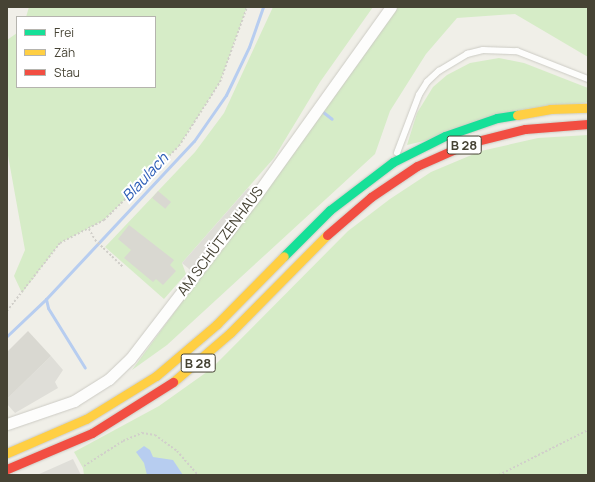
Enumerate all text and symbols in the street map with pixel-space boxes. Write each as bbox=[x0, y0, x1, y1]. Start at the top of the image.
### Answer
legend bbox=[16, 16, 156, 88]
text: Frei bbox=[54, 24, 74, 41]
text: Zäh bbox=[54, 44, 75, 61]
text: Stau bbox=[54, 64, 80, 81]
road number: B 28 bbox=[446, 134, 482, 156]
water label: Blaulach bbox=[118, 149, 172, 205]
street label: AM SCHÜTZENHAUS bbox=[174, 183, 266, 299]
road number: B 28 bbox=[180, 352, 216, 374]

